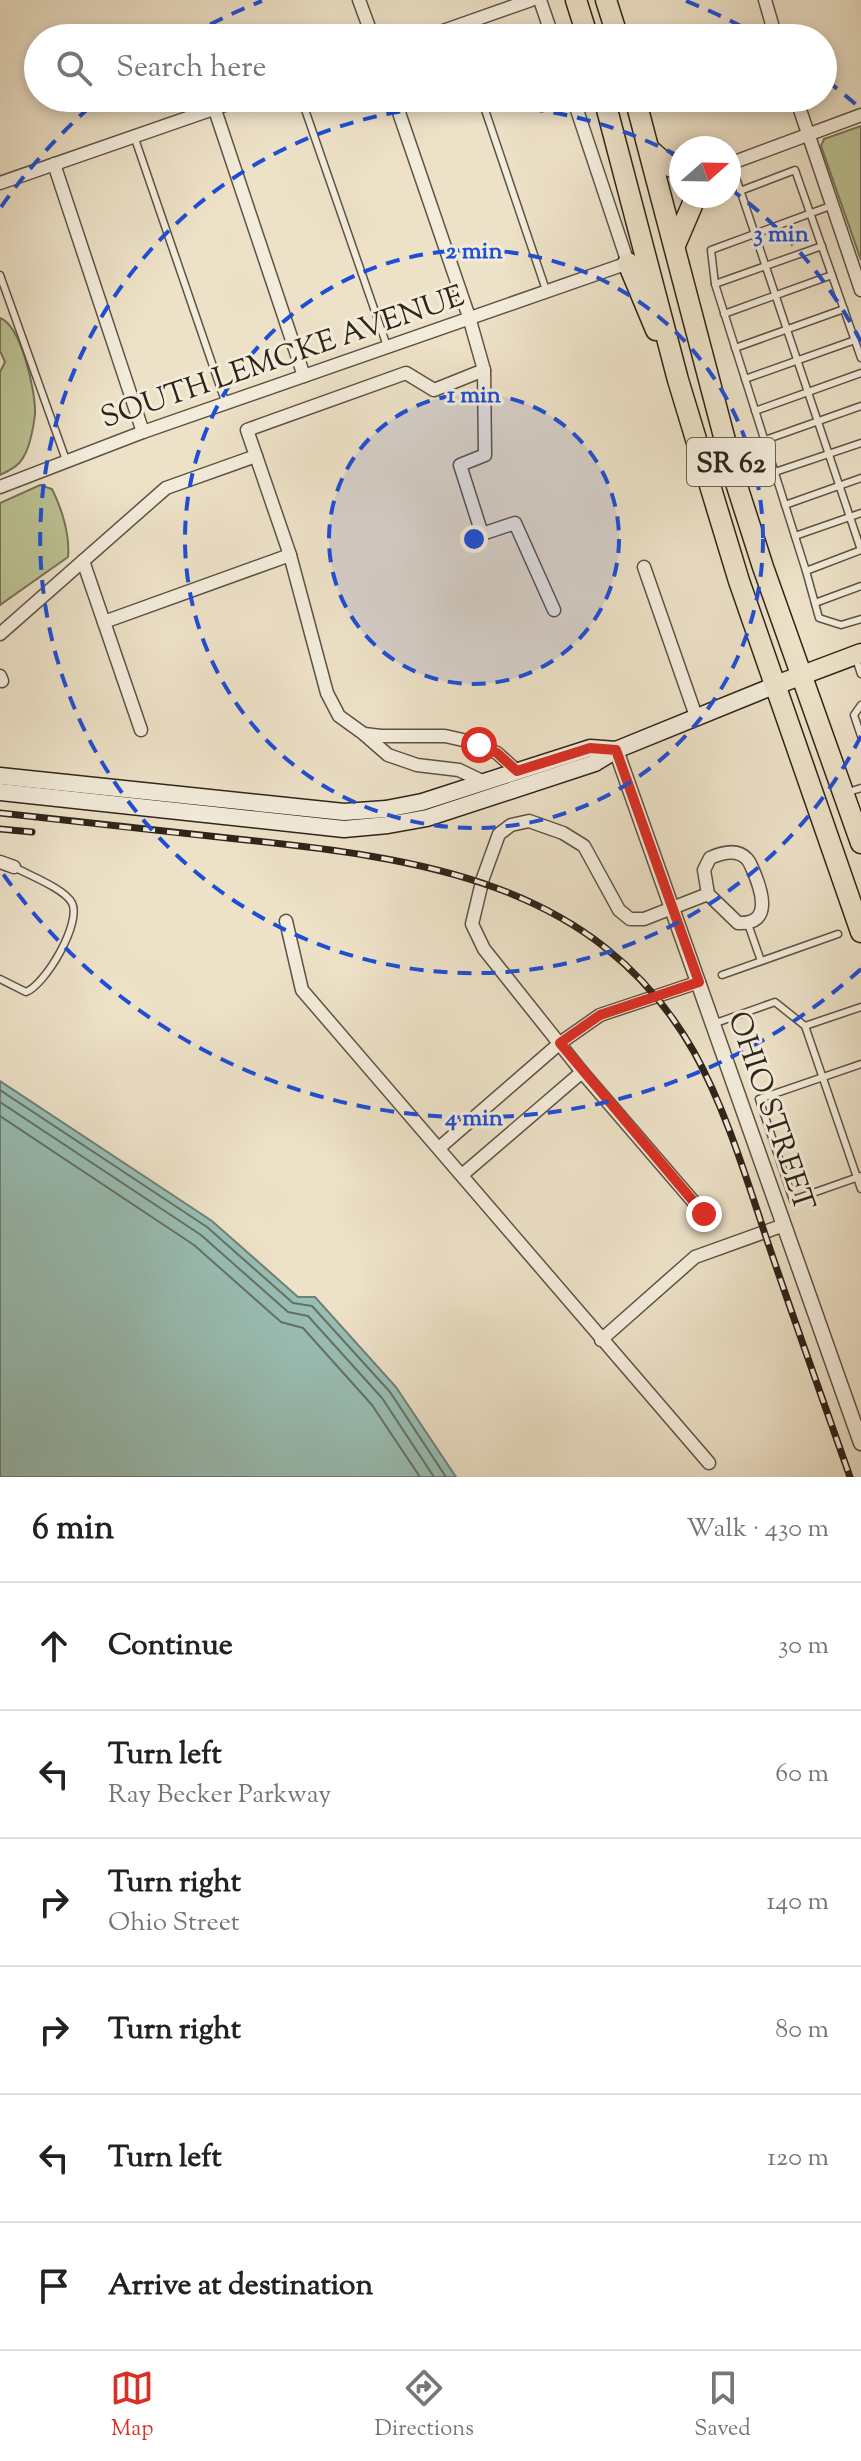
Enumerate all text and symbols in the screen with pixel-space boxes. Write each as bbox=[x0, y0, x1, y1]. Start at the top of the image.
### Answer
search box bbox=[24, 24, 837, 112]
icon: search bbox=[52, 46, 96, 90]
text: Search here bbox=[116, 47, 266, 90]
north arrow bbox=[669, 136, 741, 208]
text: 3 min bbox=[753, 218, 810, 252]
text: 2 min bbox=[445, 235, 503, 269]
street label: SOUTH LEMCKE AVENUE bbox=[95, 276, 470, 441]
text: 1 min bbox=[447, 379, 502, 413]
road number: SR 62 bbox=[687, 438, 775, 486]
centre of rings bbox=[460, 525, 488, 553]
route start bbox=[461, 727, 497, 763]
street label: OHIO STREET bbox=[715, 1006, 824, 1218]
text: 4 min bbox=[444, 1102, 504, 1136]
route end bbox=[686, 1196, 722, 1232]
text: 6 min bbox=[32, 1505, 114, 1554]
text: Walk · 430 m bbox=[686, 1511, 829, 1548]
icon: ahead bbox=[32, 1624, 76, 1668]
text: Continue bbox=[108, 1625, 233, 1668]
text: 30 m bbox=[778, 1628, 829, 1665]
text: Turn left bbox=[108, 1734, 222, 1777]
icon: left bbox=[32, 1752, 76, 1796]
text: 60 m bbox=[775, 1756, 829, 1793]
text: Ray Becker Parkway bbox=[108, 1777, 331, 1814]
text: Turn right bbox=[108, 1862, 241, 1905]
icon: right bbox=[32, 1880, 76, 1924]
text: 140 m bbox=[766, 1884, 829, 1921]
text: Ohio Street bbox=[108, 1905, 240, 1942]
icon: right bbox=[32, 2008, 76, 2052]
text: Turn right bbox=[108, 2009, 241, 2052]
text: 80 m bbox=[775, 2012, 829, 2049]
icon: left bbox=[32, 2136, 76, 2180]
text: Turn left bbox=[108, 2137, 222, 2180]
text: 120 m bbox=[767, 2140, 829, 2177]
icon: arrive bbox=[32, 2264, 76, 2308]
text: Arrive at destination bbox=[108, 2265, 373, 2308]
tab: Map bbox=[110, 2366, 154, 2446]
tab: Directions bbox=[375, 2366, 474, 2446]
tab: Saved bbox=[694, 2366, 751, 2446]

